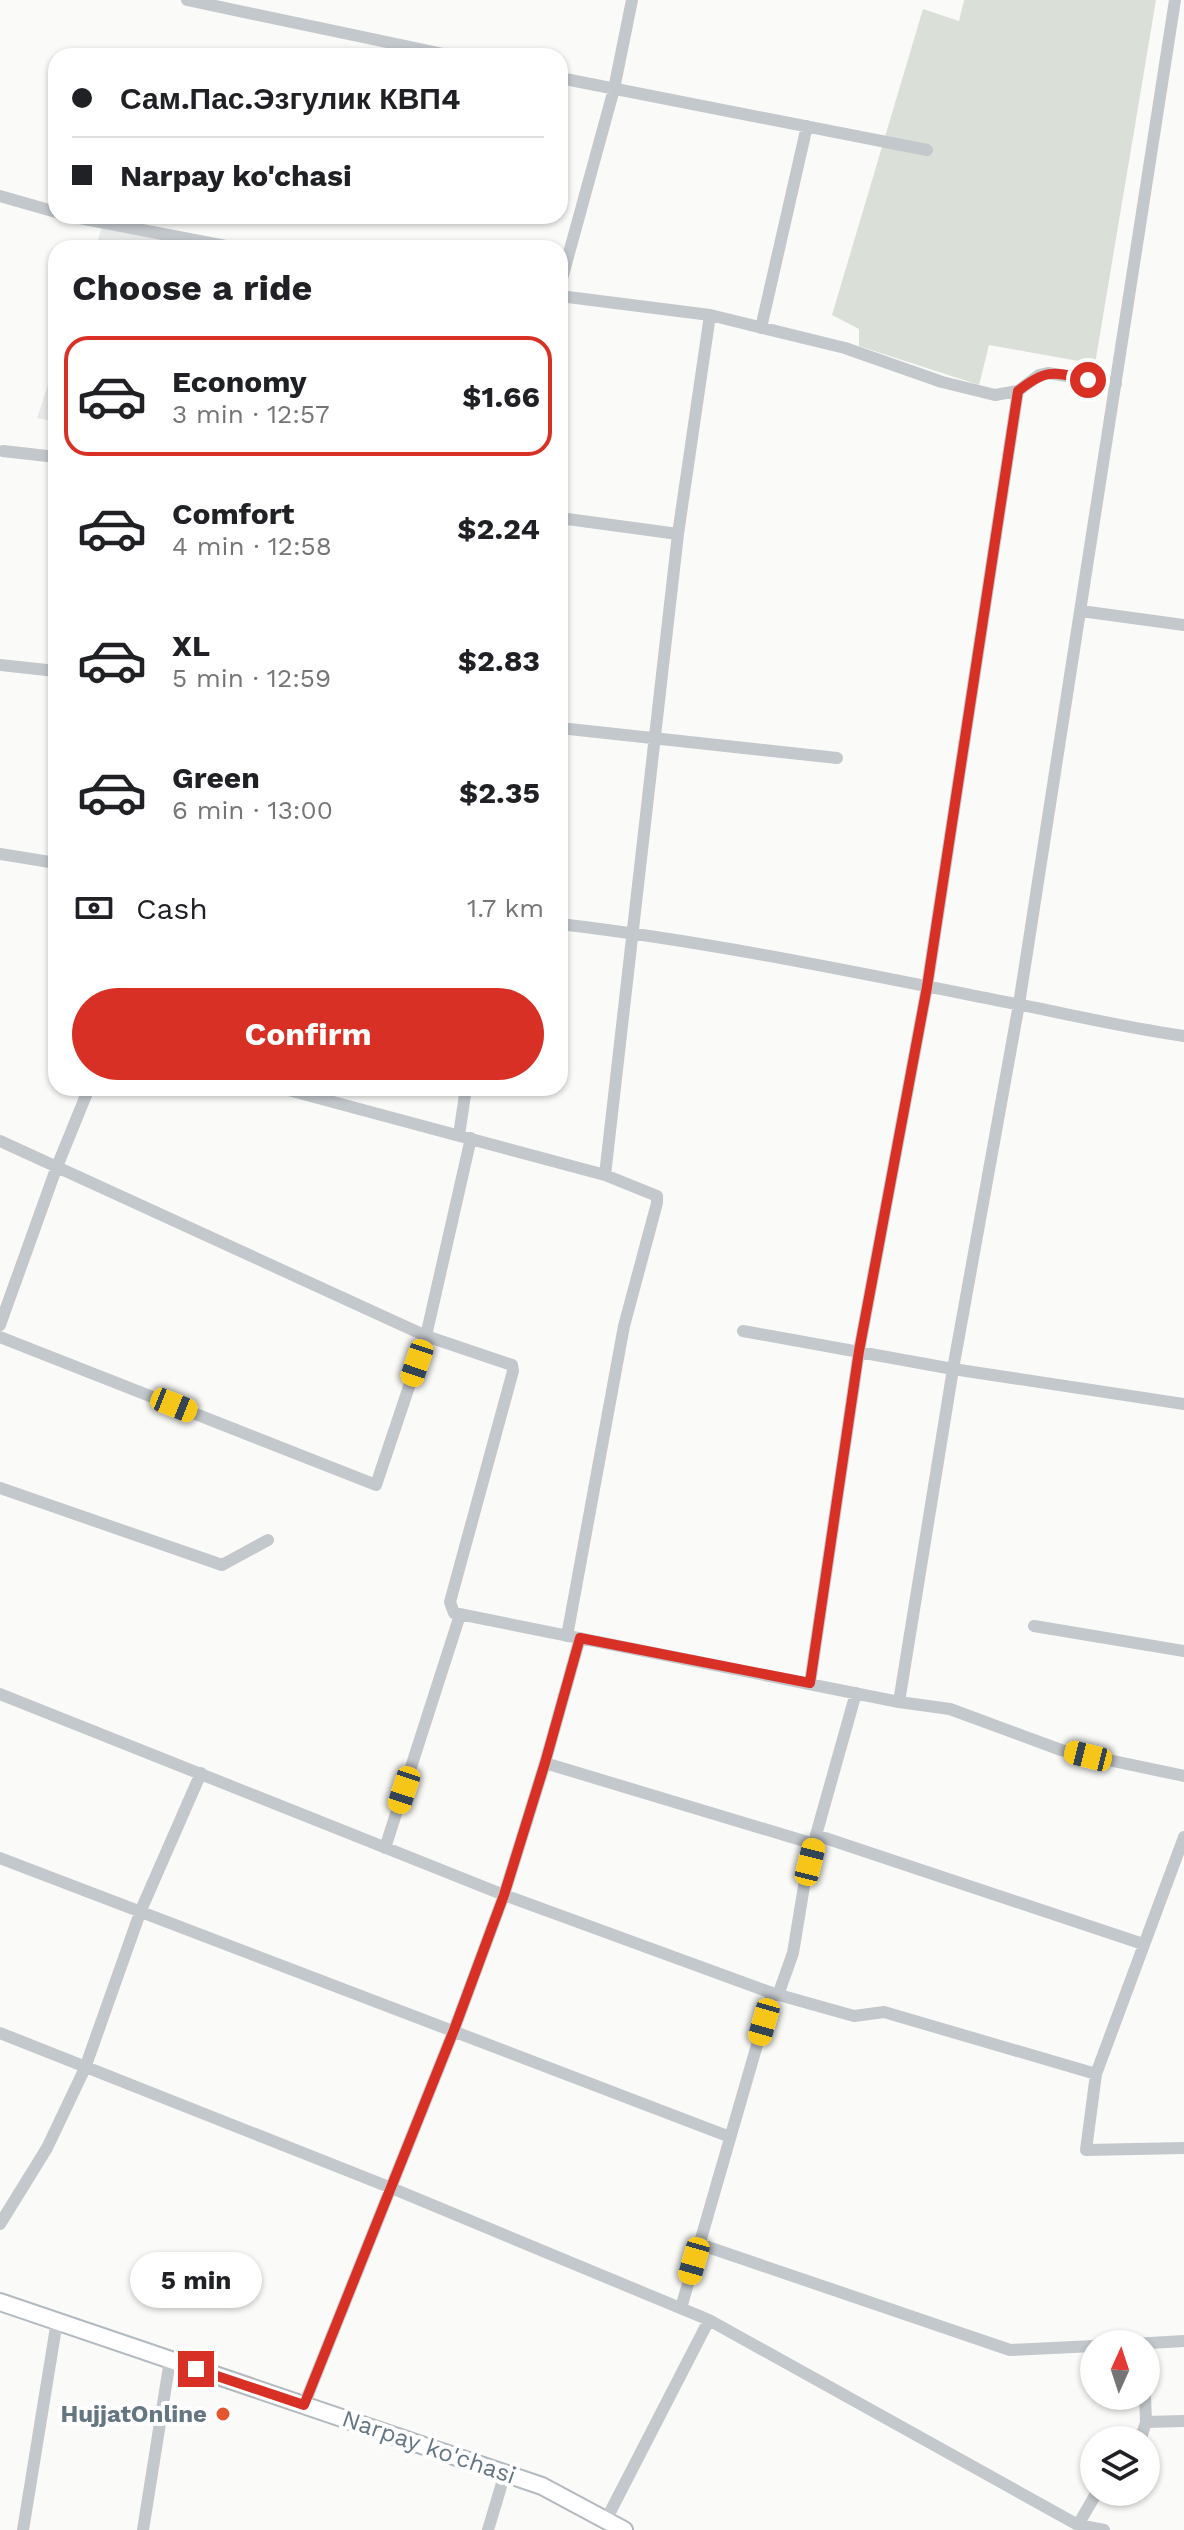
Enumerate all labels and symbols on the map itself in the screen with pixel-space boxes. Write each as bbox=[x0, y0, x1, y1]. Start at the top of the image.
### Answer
route start bbox=[1070, 362, 1106, 398]
car bbox=[398, 1336, 436, 1390]
car bbox=[147, 1385, 201, 1425]
car bbox=[1062, 1739, 1114, 1773]
car bbox=[385, 1763, 423, 1817]
car bbox=[793, 1836, 827, 1888]
car bbox=[746, 1996, 782, 2048]
car bbox=[676, 2235, 712, 2287]
callout: 5 min bbox=[130, 2253, 262, 2309]
north arrow bbox=[1080, 2330, 1160, 2410]
route end bbox=[178, 2351, 214, 2387]
place label: HujjatOnline bbox=[60, 2400, 207, 2428]
street label: Narpay ko'chasi bbox=[338, 2404, 520, 2490]
marker: HujjatOnline bbox=[214, 2405, 232, 2423]

